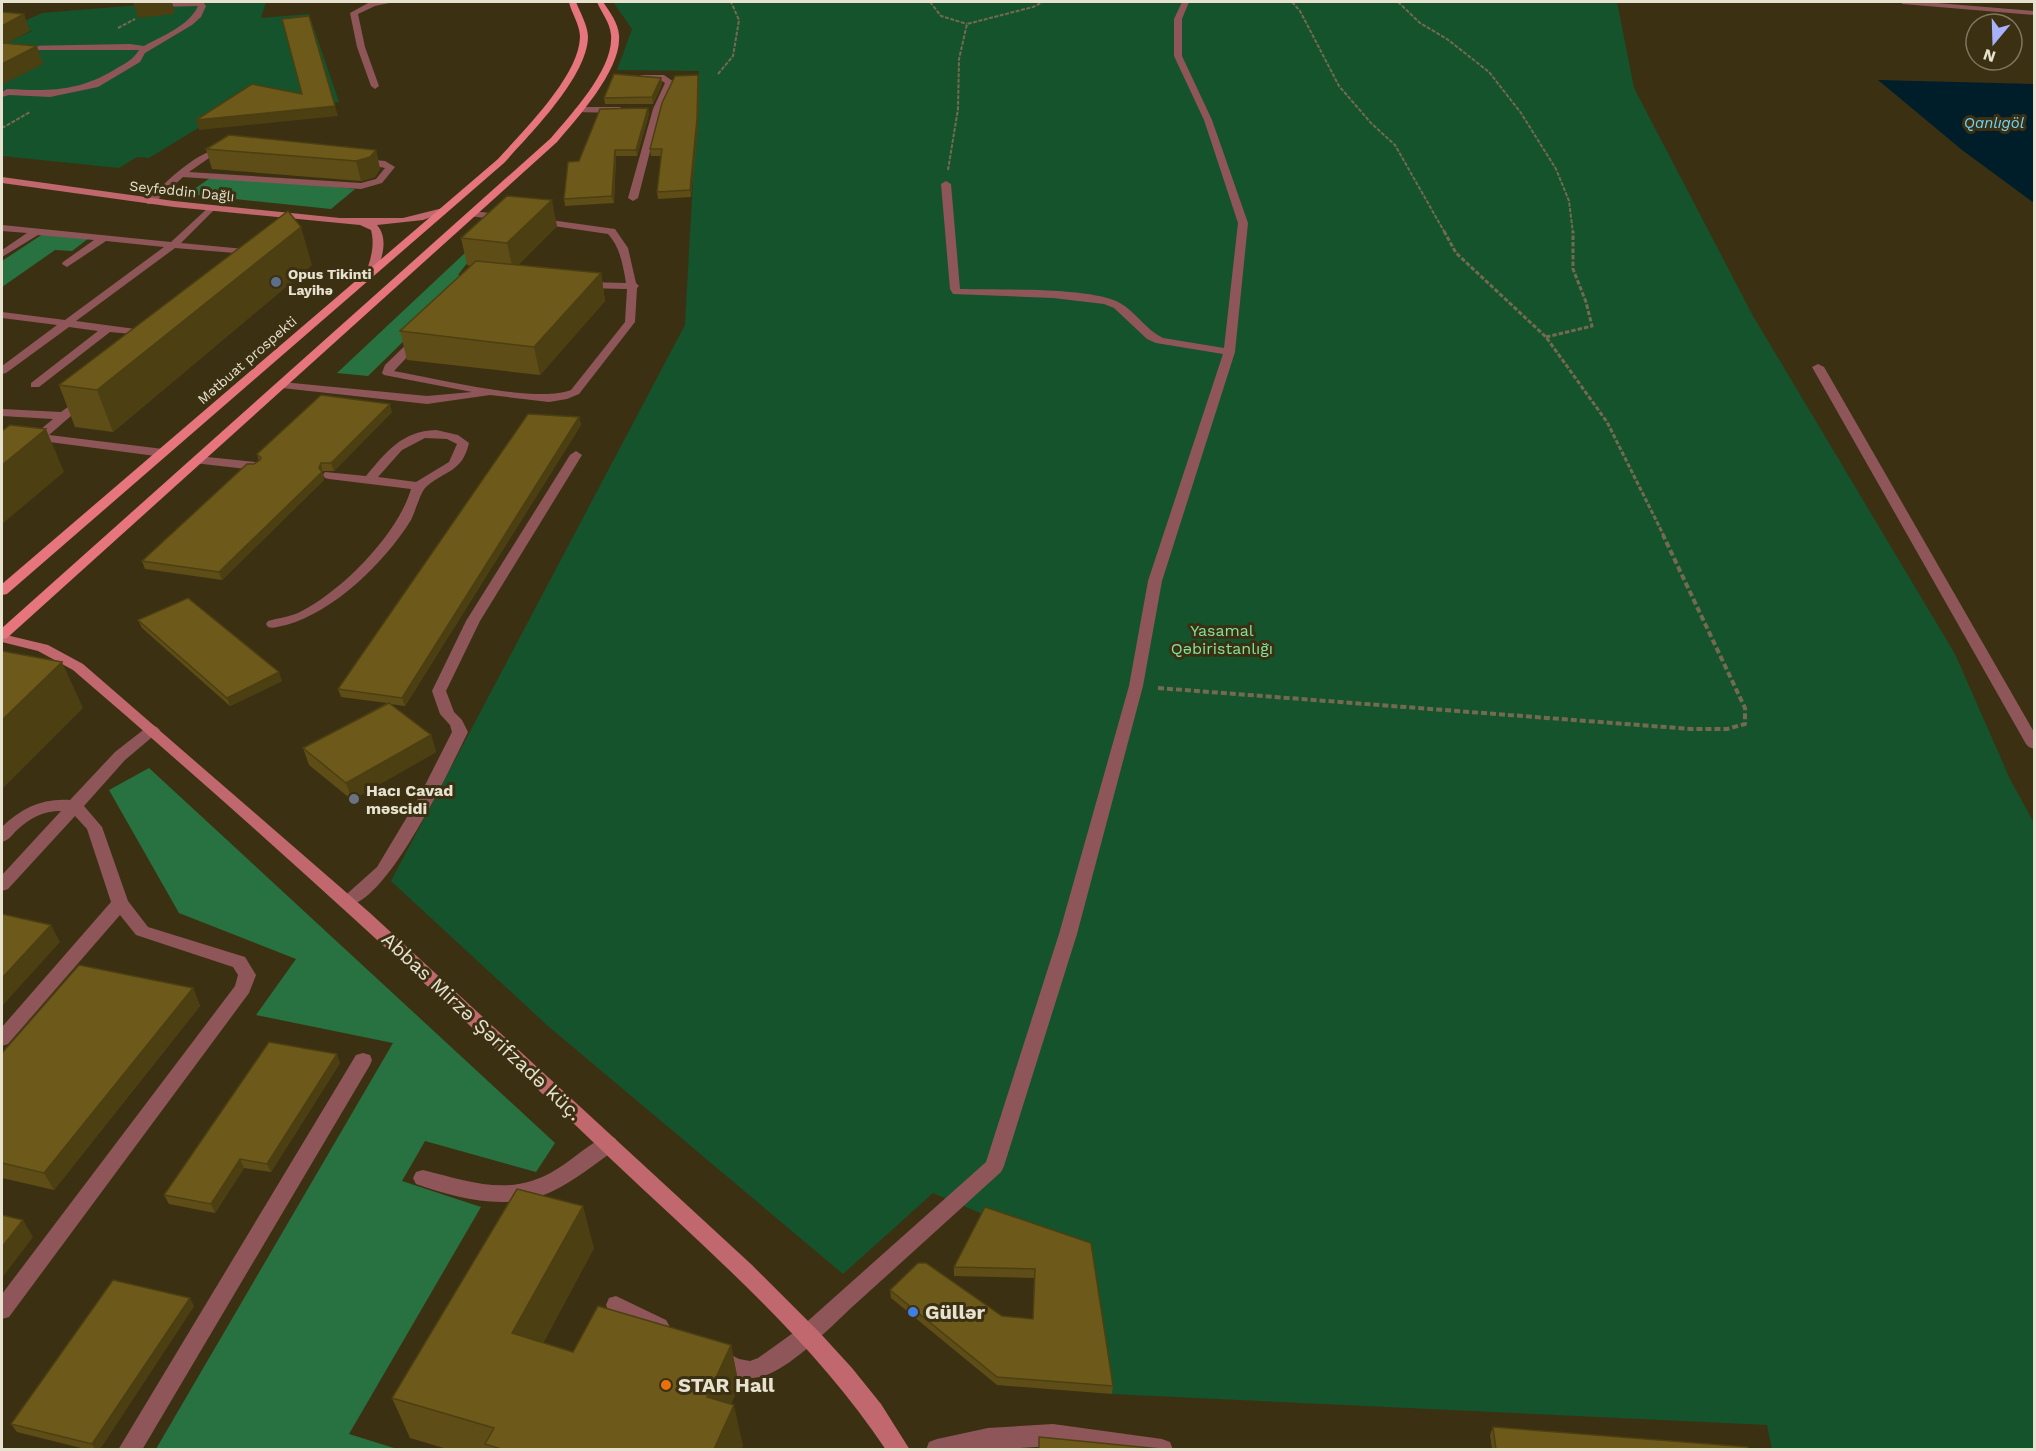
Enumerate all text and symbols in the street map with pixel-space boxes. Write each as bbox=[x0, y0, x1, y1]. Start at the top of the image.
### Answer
north arrow bbox=[1964, 12, 2024, 72]
text: N bbox=[1981, 45, 1998, 67]
water label: Qanlıgöl bbox=[1964, 114, 2025, 132]
street label: Seyfəddin Dağlı bbox=[129, 178, 235, 204]
place label: Opus Tikinti Layihə bbox=[288, 266, 372, 298]
marker: Opus Tikinti Layihə bbox=[269, 275, 283, 289]
street label: Mətbuat prospekti bbox=[194, 313, 300, 407]
park label: Yasamal Qəbiristanlığı bbox=[1171, 621, 1273, 658]
place label: Hacı Cavad məscidi bbox=[366, 781, 453, 818]
marker: Hacı Cavad məscidi bbox=[347, 792, 361, 806]
street label: Abbas Mirzə Şərifzadə küç. bbox=[377, 927, 587, 1125]
place label: Güllər bbox=[925, 1300, 985, 1324]
marker: Güllər bbox=[906, 1305, 920, 1319]
place label: STAR Hall bbox=[678, 1373, 775, 1397]
marker: STAR Hall bbox=[659, 1378, 673, 1392]

